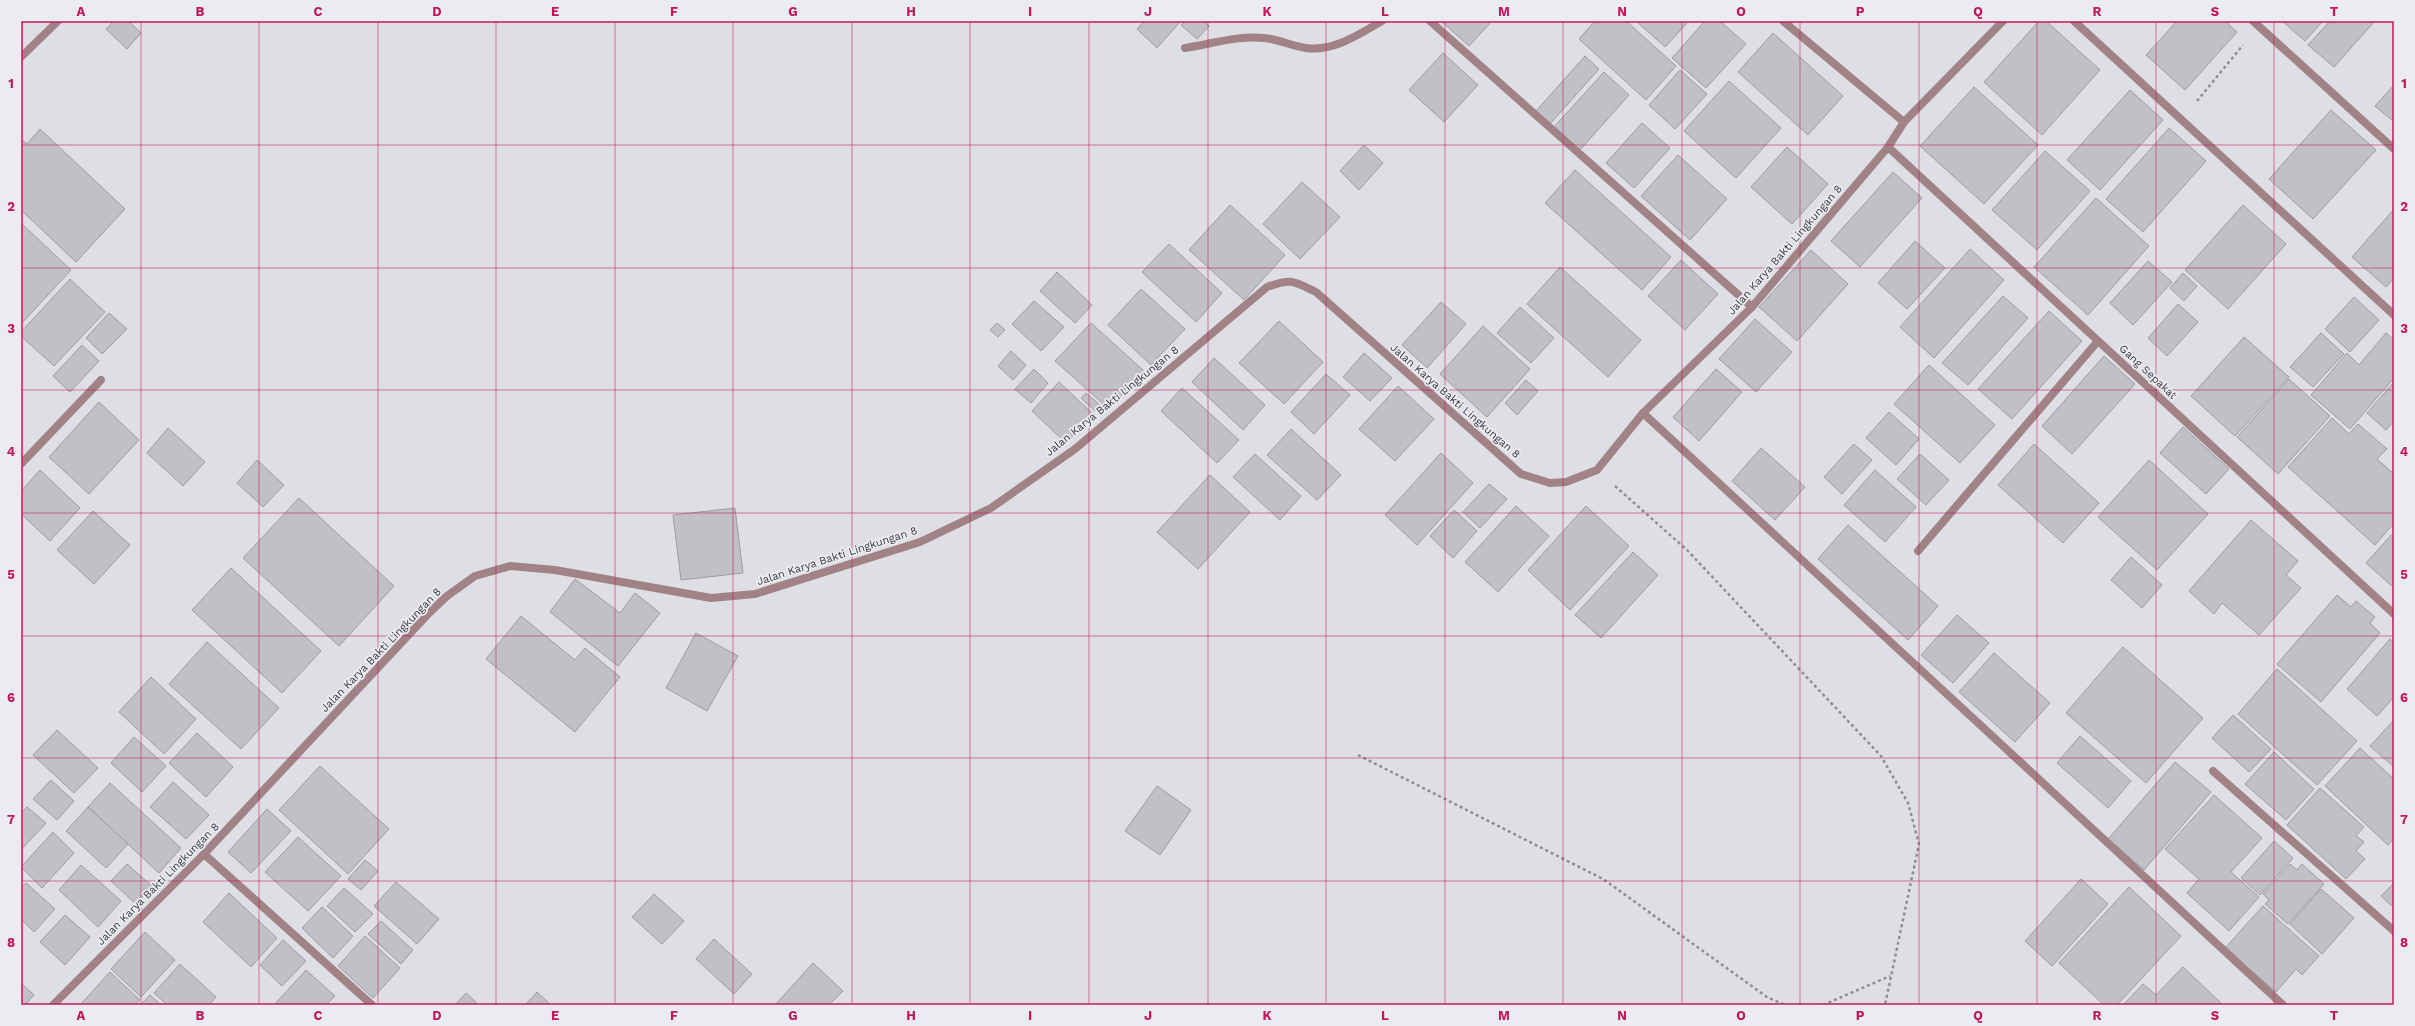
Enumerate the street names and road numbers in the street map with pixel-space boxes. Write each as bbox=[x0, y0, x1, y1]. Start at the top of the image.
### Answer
street label: Jalan Karya Bakti Lingkungan 8 bbox=[1725, 182, 1845, 318]
street label: Jalan Karya Bakti Lingkungan 8 bbox=[1387, 341, 1523, 461]
street label: Gang Sepakat bbox=[2117, 342, 2180, 402]
street label: Jalan Karya Bakti Lingkungan 8 bbox=[1043, 343, 1181, 459]
street label: Jalan Karya Bakti Lingkungan 8 bbox=[755, 524, 919, 588]
street label: Jalan Karya Bakti Lingkungan 8 bbox=[318, 585, 444, 715]
street label: Jalan Karya Bakti Lingkungan 8 bbox=[94, 820, 222, 948]

